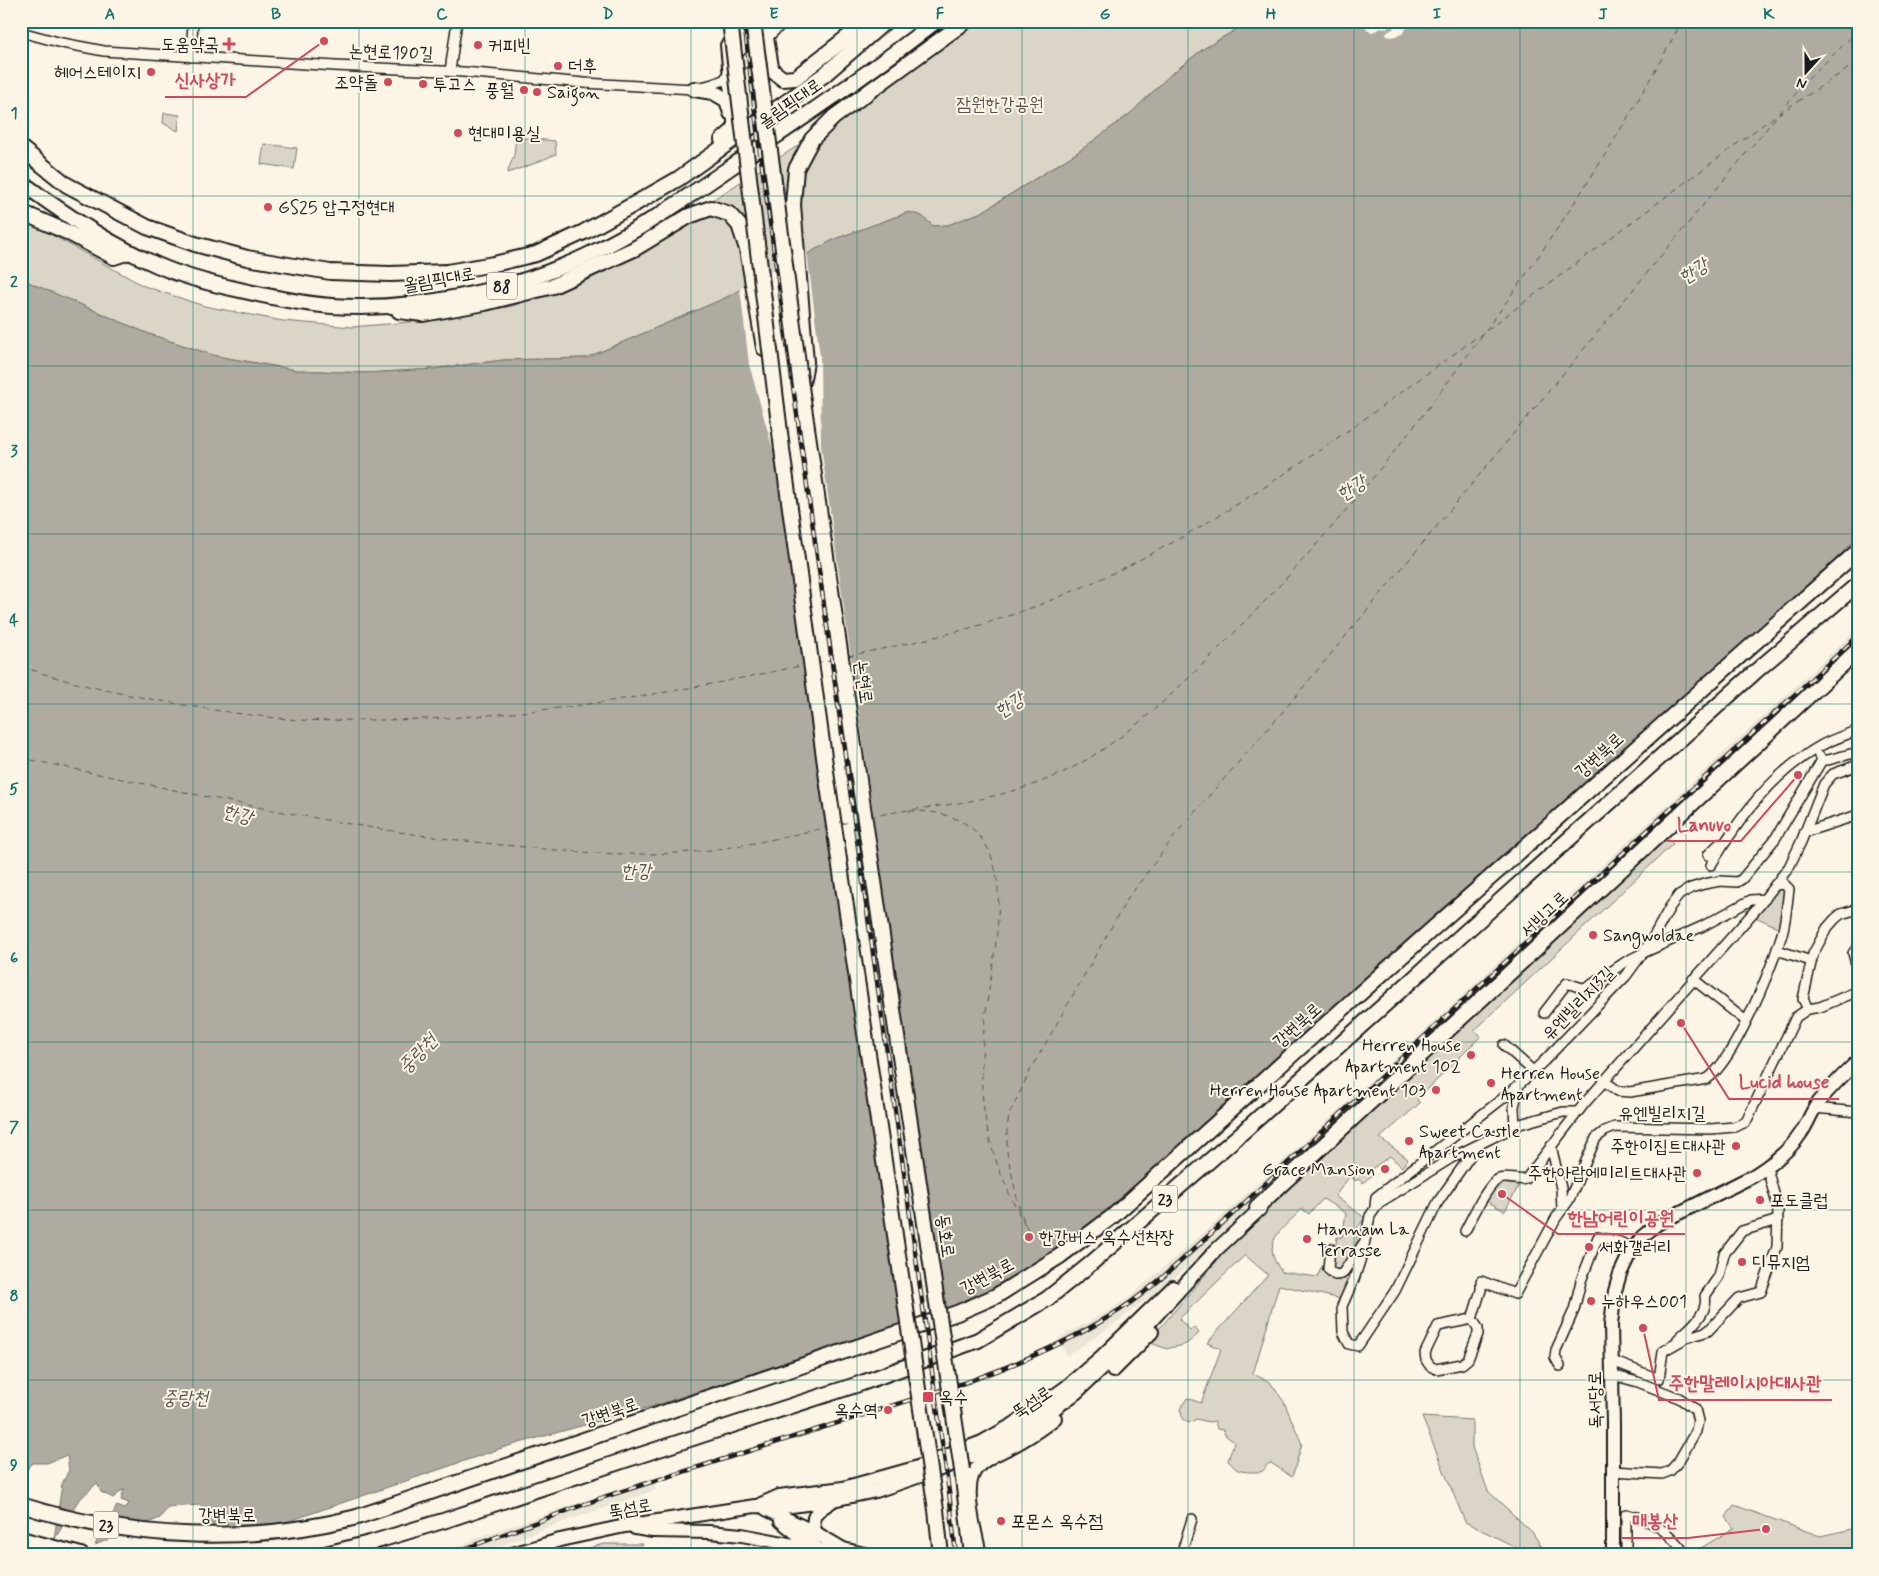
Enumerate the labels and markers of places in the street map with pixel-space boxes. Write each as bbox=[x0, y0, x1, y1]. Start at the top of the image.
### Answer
place label: 도움약국 bbox=[161, 33, 219, 57]
place label: 커피빈 bbox=[488, 34, 531, 58]
marker: 도움약국 bbox=[223, 38, 235, 50]
marker: 커피빈 bbox=[472, 39, 484, 51]
place label: 더후 bbox=[568, 55, 597, 79]
marker: 더후 bbox=[552, 60, 564, 72]
place label: 헤어스테이지 bbox=[54, 61, 141, 85]
callout: 신사상가 bbox=[165, 63, 246, 97]
marker: 헤어스테이지 bbox=[145, 66, 157, 78]
place label: 조약돌 bbox=[335, 71, 378, 95]
place label: 투고스 bbox=[433, 73, 476, 97]
marker: 조약돌 bbox=[382, 76, 394, 88]
marker: 투고스 bbox=[417, 78, 429, 90]
place label: 풍월 bbox=[485, 79, 515, 103]
place label: Saigon bbox=[547, 81, 600, 107]
marker: 풍월 bbox=[518, 84, 530, 96]
marker: Saigon bbox=[531, 86, 543, 98]
place label: 현대미용실 bbox=[468, 122, 541, 146]
marker: 현대미용실 bbox=[452, 127, 464, 139]
place label: GS25 압구정현대 bbox=[278, 196, 395, 220]
marker: GS25 압구정현대 bbox=[262, 201, 274, 213]
callout: Lanuvo bbox=[1667, 807, 1741, 841]
place label: Sangwoldae bbox=[1603, 924, 1694, 949]
marker: Sangwoldae bbox=[1587, 929, 1599, 941]
place label: Herren House Apartment 102 bbox=[1345, 1034, 1461, 1080]
marker: Herren House Apartment 102 bbox=[1465, 1049, 1477, 1061]
place label: Herren House Apartment bbox=[1501, 1062, 1600, 1108]
callout: Lucid house bbox=[1729, 1065, 1839, 1099]
marker: Herren House Apartment bbox=[1485, 1077, 1497, 1089]
place label: Herren House Apartment 103 bbox=[1210, 1079, 1426, 1104]
marker: Herren House Apartment 103 bbox=[1430, 1084, 1442, 1096]
place label: Sweet Castle Apartment bbox=[1419, 1120, 1521, 1166]
marker: Sweet Castle Apartment bbox=[1403, 1135, 1415, 1147]
place label: 주한이집트대사관 bbox=[1610, 1135, 1726, 1159]
marker: 주한이집트대사관 bbox=[1730, 1140, 1742, 1152]
place label: Grace Mansion bbox=[1262, 1158, 1375, 1182]
place label: 주한아랍에미리트대사관 bbox=[1528, 1162, 1687, 1186]
marker: Grace Mansion bbox=[1379, 1163, 1391, 1175]
marker: 주한아랍에미리트대사관 bbox=[1691, 1167, 1703, 1179]
place label: 포도클럽 bbox=[1770, 1189, 1828, 1213]
marker: 포도클럽 bbox=[1754, 1194, 1766, 1206]
callout: 한남어린이공원 bbox=[1558, 1200, 1685, 1234]
place label: Hannam La Terrasse bbox=[1317, 1218, 1410, 1263]
place label: 한강버스 옥수선착장 bbox=[1039, 1226, 1174, 1250]
marker: 한강버스 옥수선착장 bbox=[1023, 1231, 1035, 1243]
marker: Hannam La Terrasse bbox=[1301, 1233, 1313, 1245]
place label: 서화갤러리 bbox=[1599, 1236, 1671, 1260]
marker: 서화갤러리 bbox=[1583, 1241, 1595, 1253]
place label: 디뮤지엄 bbox=[1752, 1251, 1810, 1275]
marker: 디뮤지엄 bbox=[1736, 1256, 1748, 1268]
place label: 누하우스001 bbox=[1601, 1290, 1687, 1314]
marker: 누하우스001 bbox=[1585, 1295, 1597, 1307]
callout: 주한말레이시아대사관 bbox=[1659, 1366, 1832, 1400]
place label: 옥수 bbox=[939, 1386, 968, 1410]
marker: 옥수 bbox=[921, 1390, 935, 1404]
place label: 옥수역 bbox=[835, 1399, 878, 1423]
marker: 옥수역 bbox=[882, 1404, 894, 1416]
callout: 매봉산 bbox=[1622, 1504, 1688, 1538]
place label: 포몬스 옥수점 bbox=[1011, 1510, 1103, 1534]
marker: 포몬스 옥수점 bbox=[995, 1515, 1007, 1527]

